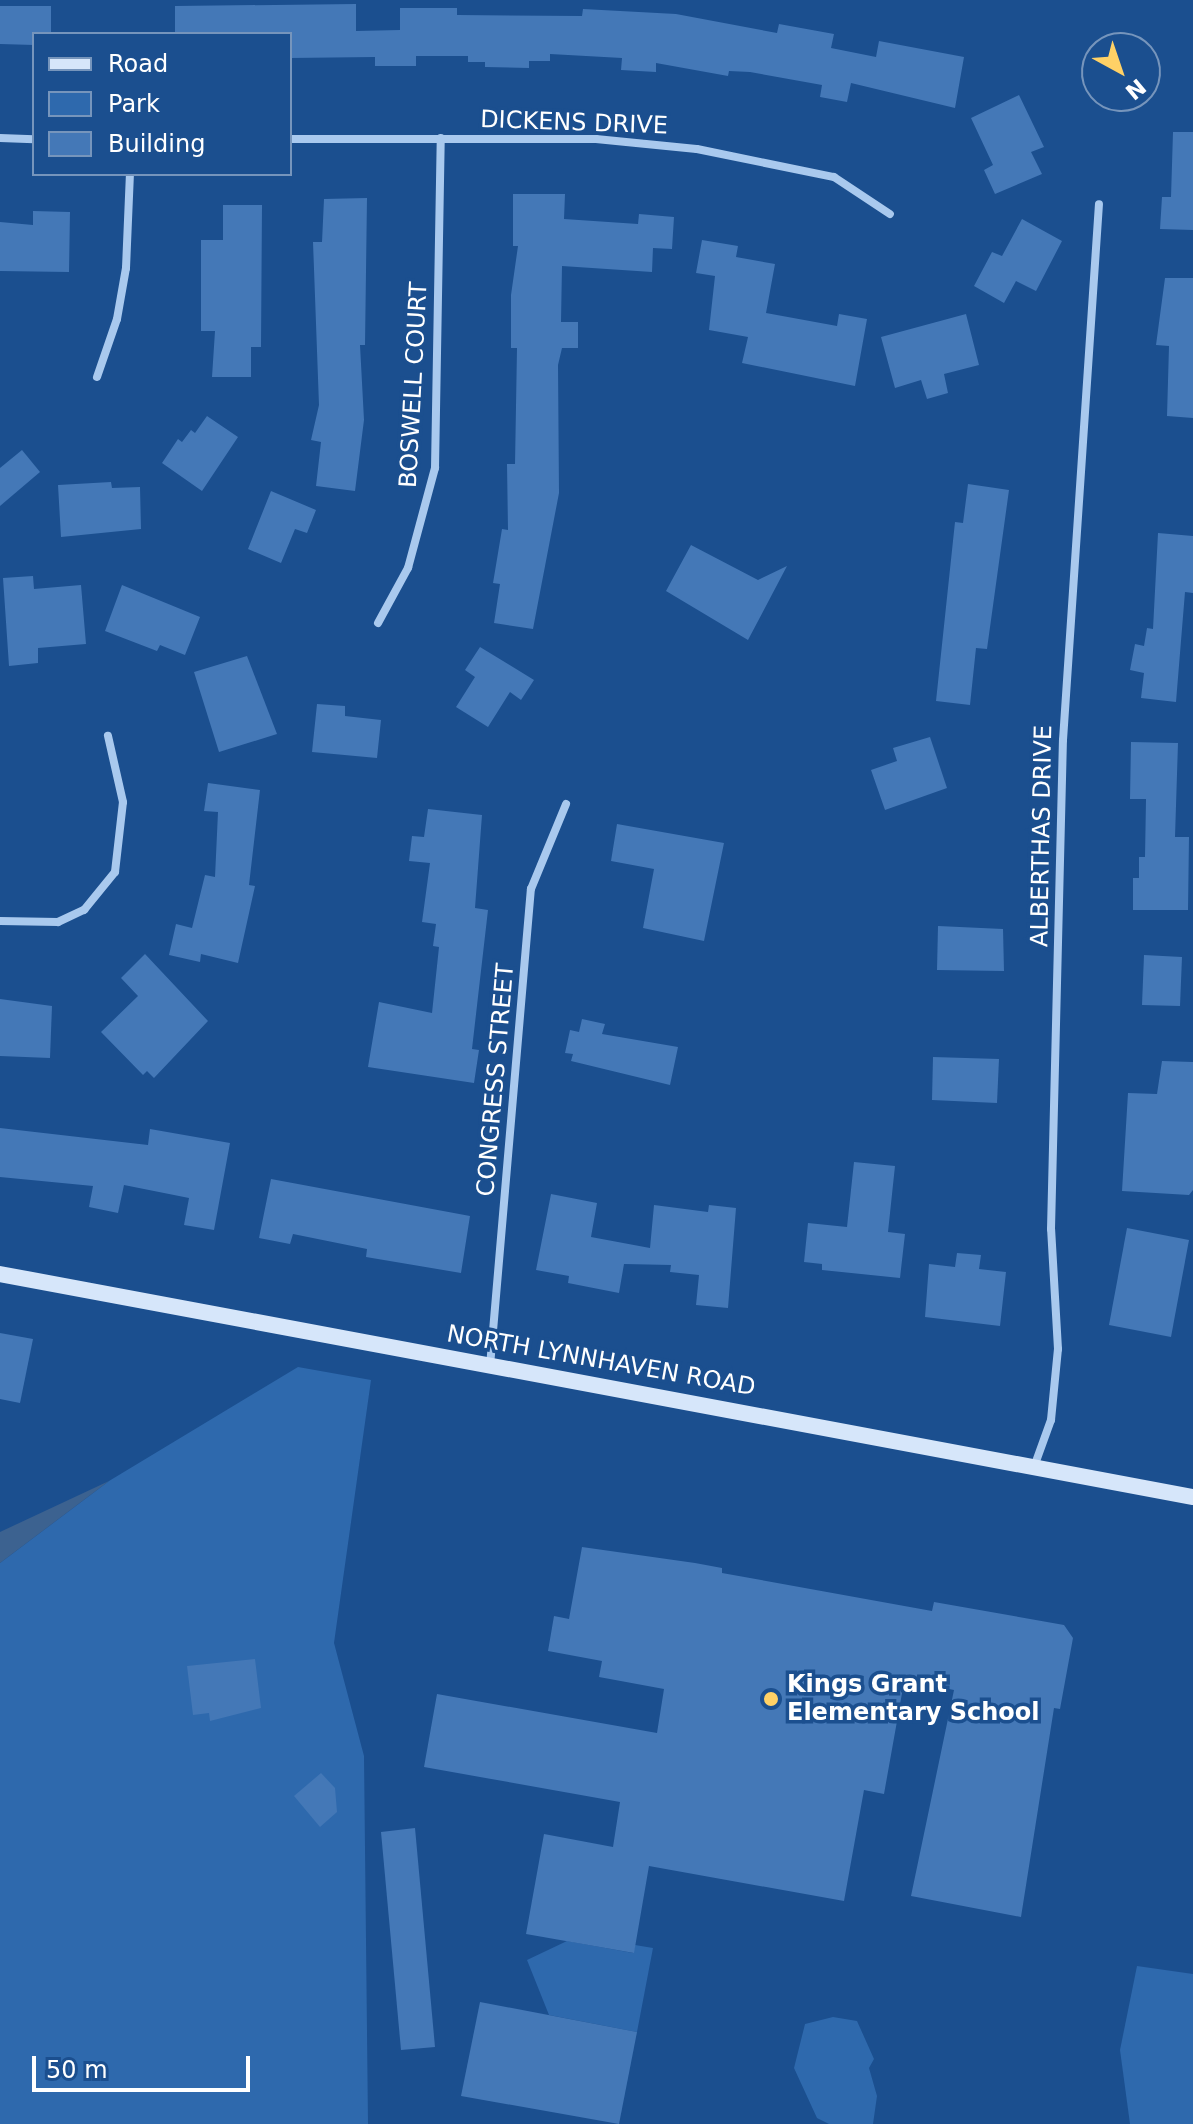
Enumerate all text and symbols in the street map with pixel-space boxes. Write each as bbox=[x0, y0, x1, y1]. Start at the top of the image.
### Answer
legend bbox=[32, 32, 292, 176]
north arrow bbox=[1081, 32, 1161, 112]
text: Road bbox=[108, 50, 168, 78]
text: N bbox=[1120, 74, 1151, 105]
text: Park bbox=[108, 90, 160, 118]
street label: DICKENS DRIVE bbox=[480, 105, 668, 141]
text: Building bbox=[108, 130, 205, 158]
street label: BOSWELL COURT bbox=[394, 281, 434, 489]
street label: ALBERTHAS DRIVE bbox=[1026, 725, 1058, 947]
street label: CONGRESS STREET bbox=[471, 962, 521, 1198]
street label: NORTH LYNNHAVEN ROAD bbox=[444, 1320, 758, 1402]
place label: Kings Grant Elementary School bbox=[787, 1671, 1040, 1727]
marker: Kings Grant Elementary School bbox=[762, 1690, 780, 1708]
scale bar bbox=[36, 2040, 254, 2090]
text: 50 m bbox=[46, 2056, 108, 2084]

